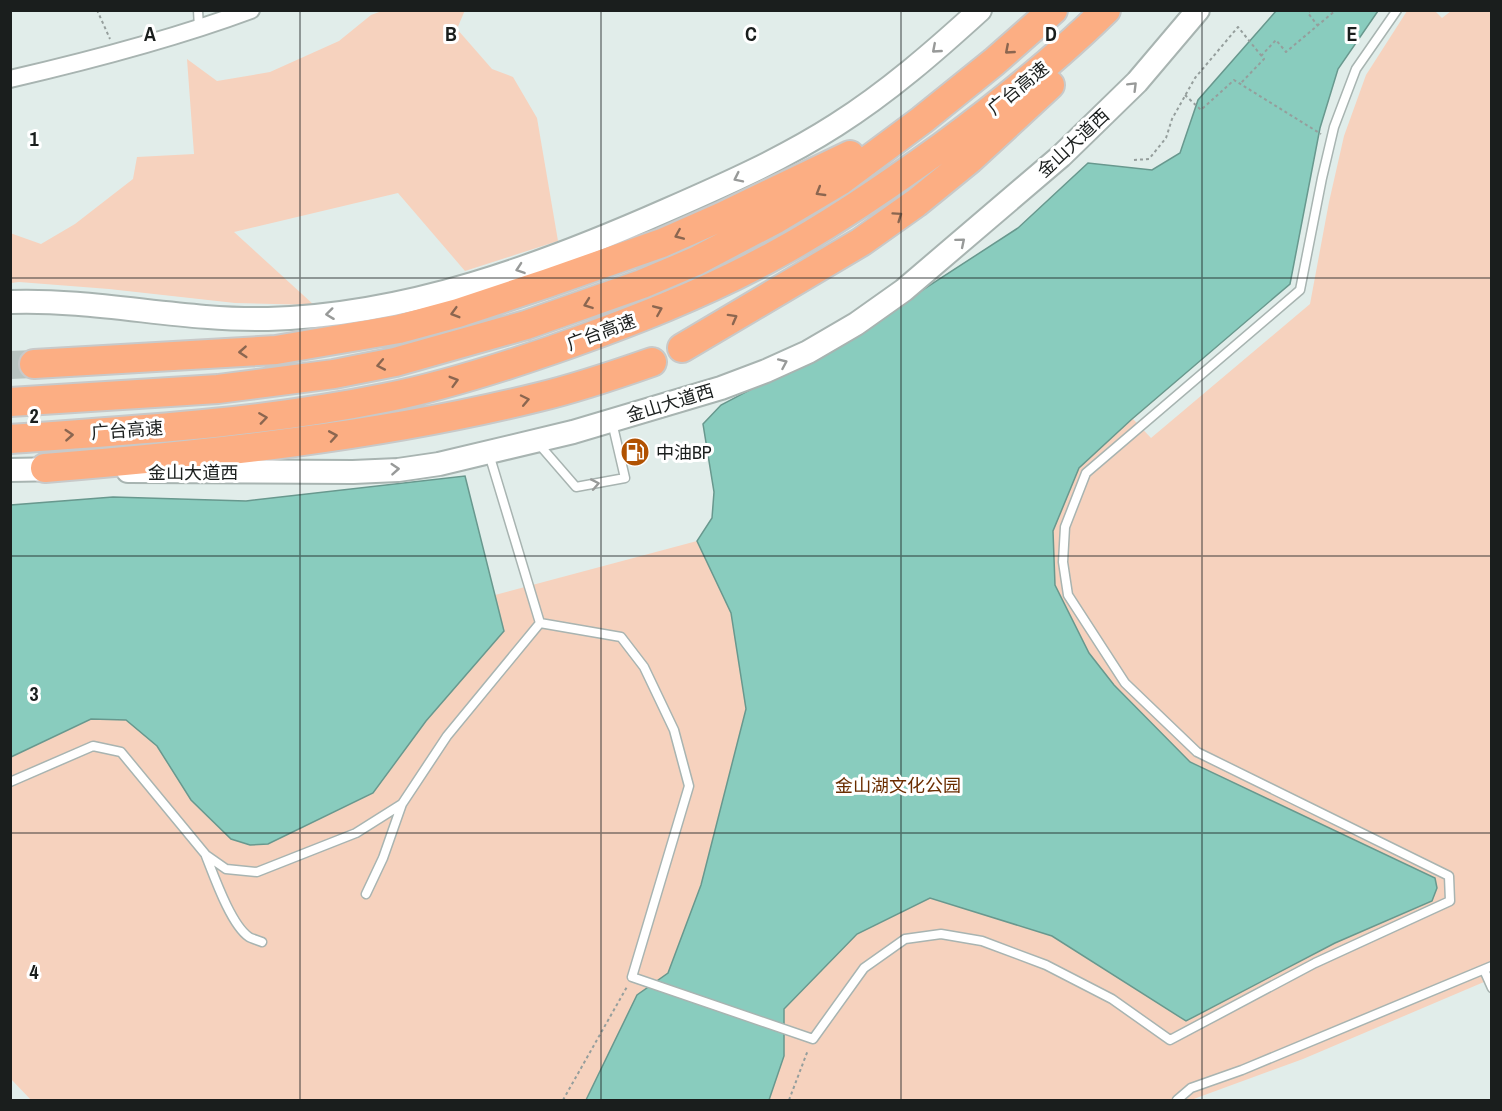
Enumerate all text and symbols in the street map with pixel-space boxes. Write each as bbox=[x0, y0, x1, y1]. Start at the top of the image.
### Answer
text: A bbox=[144, 20, 156, 47]
text: B bbox=[445, 20, 457, 47]
text: C bbox=[745, 20, 757, 47]
text: D bbox=[1045, 20, 1057, 47]
text: E bbox=[1347, 20, 1358, 47]
one-way arrow bbox=[932, 42, 943, 53]
one-way arrow bbox=[1005, 42, 1016, 53]
street label: 广台高速 bbox=[982, 56, 1054, 120]
one-way arrow bbox=[1126, 82, 1137, 92]
street label: 金山大道西 bbox=[1032, 103, 1114, 183]
text: 1 bbox=[29, 125, 39, 152]
one-way arrow bbox=[733, 170, 744, 182]
one-way arrow bbox=[816, 185, 826, 197]
one-way arrow bbox=[892, 212, 903, 223]
one-way arrow bbox=[674, 228, 685, 240]
one-way arrow bbox=[954, 239, 965, 250]
one-way arrow bbox=[515, 262, 526, 275]
one-way arrow bbox=[583, 296, 594, 309]
one-way arrow bbox=[652, 305, 663, 317]
one-way arrow bbox=[450, 306, 461, 318]
one-way arrow bbox=[326, 307, 335, 320]
street label: 广台高速 bbox=[563, 308, 639, 356]
one-way arrow bbox=[727, 314, 737, 325]
one-way arrow bbox=[239, 345, 248, 358]
one-way arrow bbox=[376, 358, 386, 371]
one-way arrow bbox=[777, 358, 788, 370]
one-way arrow bbox=[448, 376, 459, 388]
street label: 金山大道西 bbox=[623, 378, 717, 428]
one-way arrow bbox=[519, 394, 529, 407]
text: 2 bbox=[29, 402, 39, 429]
one-way arrow bbox=[258, 413, 268, 425]
street label: 广台高速 bbox=[90, 415, 164, 445]
one-way arrow bbox=[64, 429, 73, 442]
one-way arrow bbox=[328, 431, 338, 443]
fuel station icon: 中油BP bbox=[619, 436, 651, 468]
place label: 中油BP bbox=[656, 440, 712, 465]
street label: 金山大道西 bbox=[148, 460, 238, 485]
one-way arrow bbox=[391, 463, 400, 476]
one-way arrow bbox=[589, 478, 599, 491]
text: 3 bbox=[29, 680, 39, 707]
park label: 金山湖文化公园 bbox=[835, 773, 961, 798]
text: 4 bbox=[29, 958, 39, 985]

